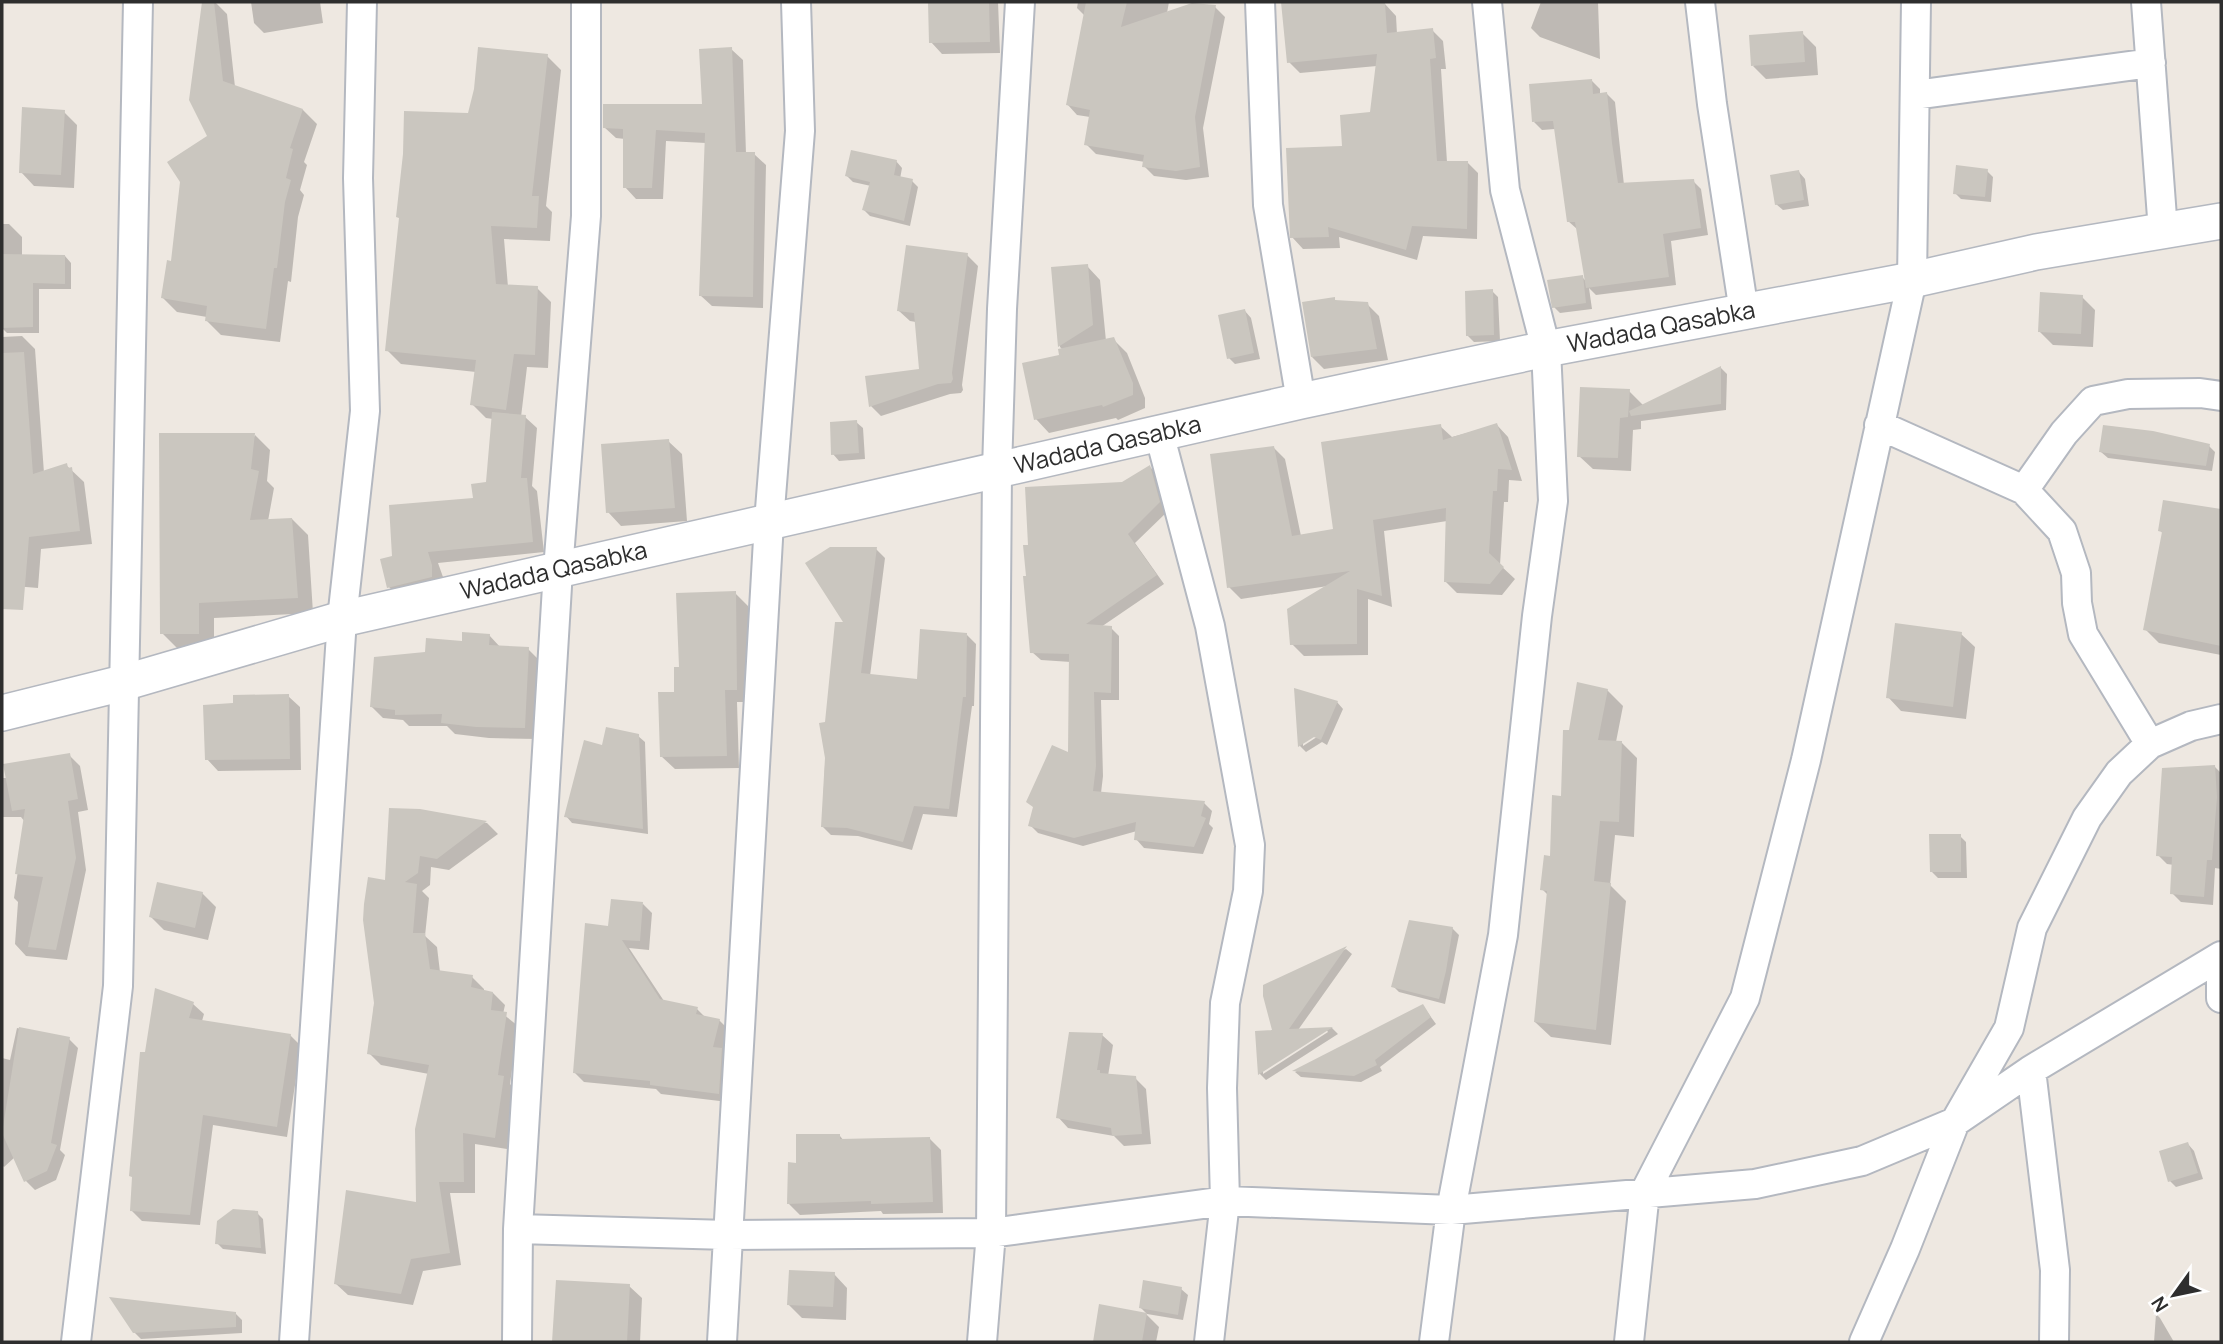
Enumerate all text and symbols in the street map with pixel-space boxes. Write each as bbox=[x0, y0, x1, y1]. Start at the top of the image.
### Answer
street label: Wadada Qasabka bbox=[1564, 292, 1758, 360]
street label: Wadada Qasabka bbox=[1011, 406, 1204, 481]
street label: Wadada Qasabka bbox=[457, 532, 650, 607]
north arrow bbox=[2139, 1260, 2209, 1330]
text: N bbox=[2145, 1291, 2174, 1317]

